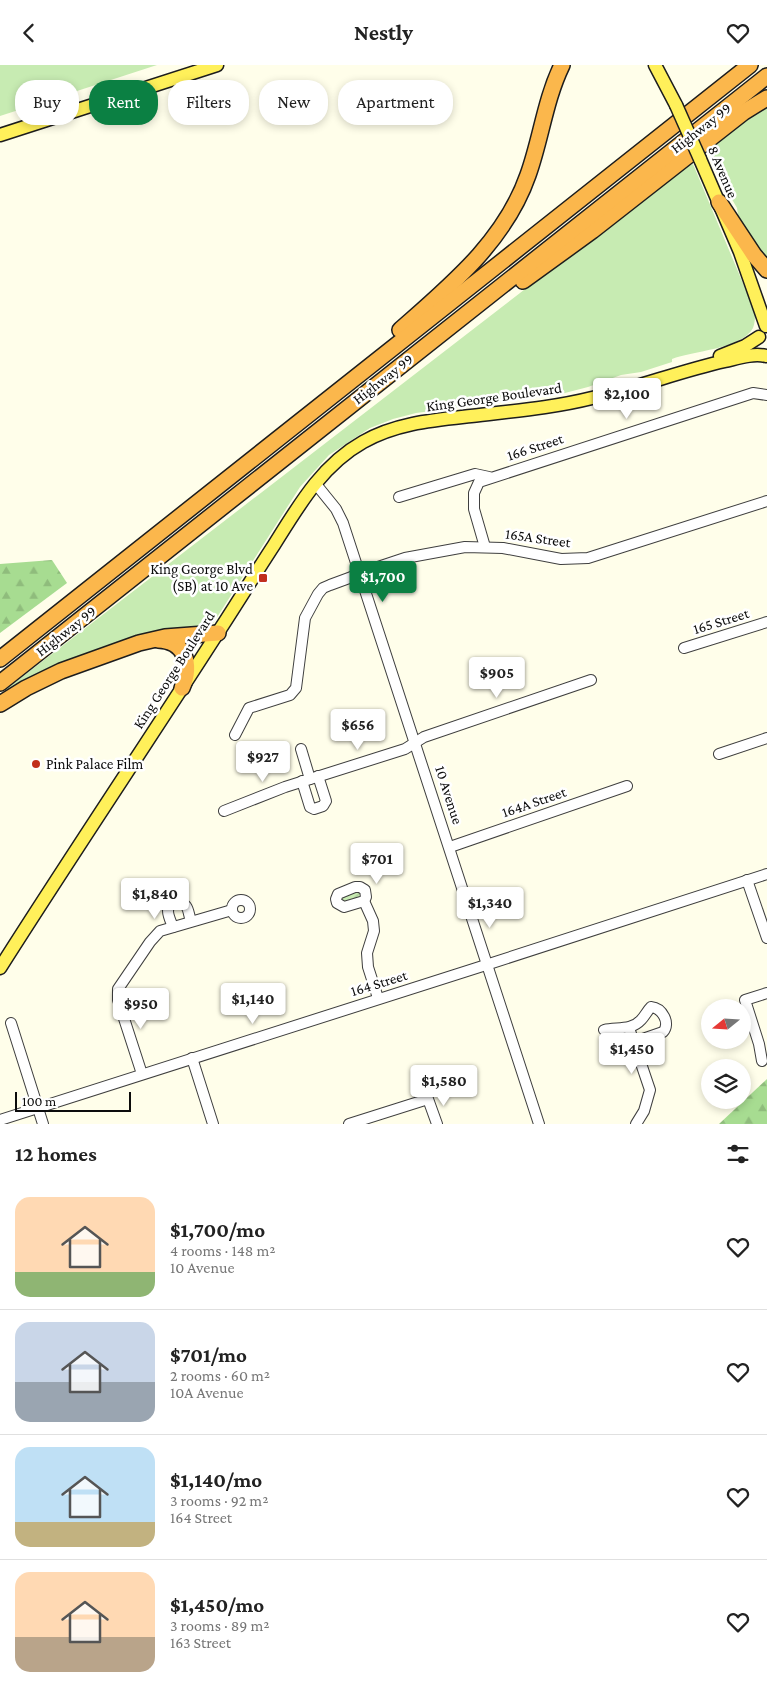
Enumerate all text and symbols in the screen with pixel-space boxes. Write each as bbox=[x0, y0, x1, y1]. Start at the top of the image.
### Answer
icon: back bbox=[15, 19, 43, 47]
icon: heart bbox=[724, 19, 752, 47]
text: Nestly bbox=[354, 20, 413, 45]
chip: Buy bbox=[15, 80, 79, 125]
chip: Rent bbox=[89, 80, 158, 125]
chip: Filters bbox=[168, 80, 249, 125]
chip: New bbox=[259, 80, 328, 125]
chip: Apartment bbox=[338, 80, 453, 125]
street label: Highway 99 bbox=[668, 100, 735, 157]
street label: 8 Avenue bbox=[705, 144, 741, 201]
street label: Highway 99 bbox=[350, 351, 417, 408]
pin: $2,100 bbox=[586, 377, 668, 420]
street label: King George Boulevard bbox=[425, 380, 563, 415]
text: $2,100 bbox=[604, 385, 650, 402]
street label: 166 Street bbox=[505, 430, 566, 464]
street label: 165A Street bbox=[504, 526, 573, 551]
place label: King George Blvd (SB) at 10 Ave bbox=[150, 561, 253, 595]
pin: $1,700 bbox=[342, 561, 424, 603]
text: $1,700 bbox=[361, 568, 406, 585]
marker: King George Blvd (SB) at 10 Ave bbox=[257, 572, 269, 584]
street label: Highway 99 bbox=[33, 603, 100, 660]
street label: 165 Street bbox=[691, 605, 752, 637]
street label: King George Boulevard bbox=[130, 608, 219, 732]
pin: $905 bbox=[467, 657, 527, 699]
text: $905 bbox=[480, 664, 514, 681]
pin: $656 bbox=[328, 709, 388, 751]
text: $656 bbox=[341, 716, 375, 733]
pin: $927 bbox=[233, 741, 293, 783]
text: $927 bbox=[247, 748, 279, 765]
place label: Pink Palace Film bbox=[46, 756, 143, 772]
marker: Pink Palace Film bbox=[30, 758, 42, 770]
street label: 10 Avenue bbox=[432, 764, 466, 827]
street label: 164A Street bbox=[500, 783, 569, 820]
pin: $701 bbox=[347, 843, 407, 885]
text: $701 bbox=[361, 850, 393, 867]
pin: $1,840 bbox=[114, 877, 196, 920]
text: $1,840 bbox=[132, 885, 178, 902]
pin: $1,340 bbox=[449, 887, 531, 929]
text: $1,340 bbox=[468, 894, 512, 911]
street label: 164 Street bbox=[349, 967, 410, 999]
pin: $1,140 bbox=[212, 983, 294, 1025]
pin: $950 bbox=[111, 987, 171, 1030]
text: $1,140 bbox=[232, 990, 274, 1007]
text: $950 bbox=[124, 995, 158, 1012]
north arrow bbox=[701, 999, 751, 1049]
map controls bbox=[701, 999, 751, 1109]
pin: $1,450 bbox=[591, 1033, 673, 1075]
text: $1,450 bbox=[610, 1040, 654, 1057]
button: layers bbox=[701, 1059, 751, 1109]
pin: $1,580 bbox=[403, 1065, 485, 1107]
text: $1,580 bbox=[421, 1072, 467, 1089]
scale bar bbox=[15, 1089, 131, 1112]
text: 100 m bbox=[22, 1093, 56, 1109]
icon: filters bbox=[724, 1140, 752, 1168]
text: 12 homes bbox=[15, 1142, 97, 1166]
icon: home bbox=[55, 1217, 115, 1277]
text: $1,700/mo bbox=[170, 1218, 265, 1242]
icon: heart bbox=[724, 1233, 752, 1261]
text: 4 rooms · 148 m² bbox=[170, 1242, 276, 1259]
text: 10 Avenue bbox=[170, 1259, 234, 1276]
icon: home bbox=[55, 1342, 115, 1402]
text: $701/mo bbox=[170, 1343, 247, 1367]
icon: heart bbox=[724, 1358, 752, 1386]
text: 2 rooms · 60 m² bbox=[170, 1367, 270, 1384]
text: 10A Avenue bbox=[170, 1384, 244, 1401]
icon: home bbox=[55, 1467, 115, 1527]
text: $1,140/mo bbox=[170, 1468, 262, 1492]
icon: heart bbox=[724, 1483, 752, 1511]
text: 3 rooms · 92 m² bbox=[170, 1492, 268, 1509]
text: 164 Street bbox=[170, 1509, 232, 1526]
icon: home bbox=[55, 1592, 115, 1652]
text: $1,450/mo bbox=[170, 1593, 264, 1617]
icon: heart bbox=[724, 1608, 752, 1636]
text: 3 rooms · 89 m² bbox=[170, 1617, 269, 1634]
text: 163 Street bbox=[170, 1634, 231, 1651]

